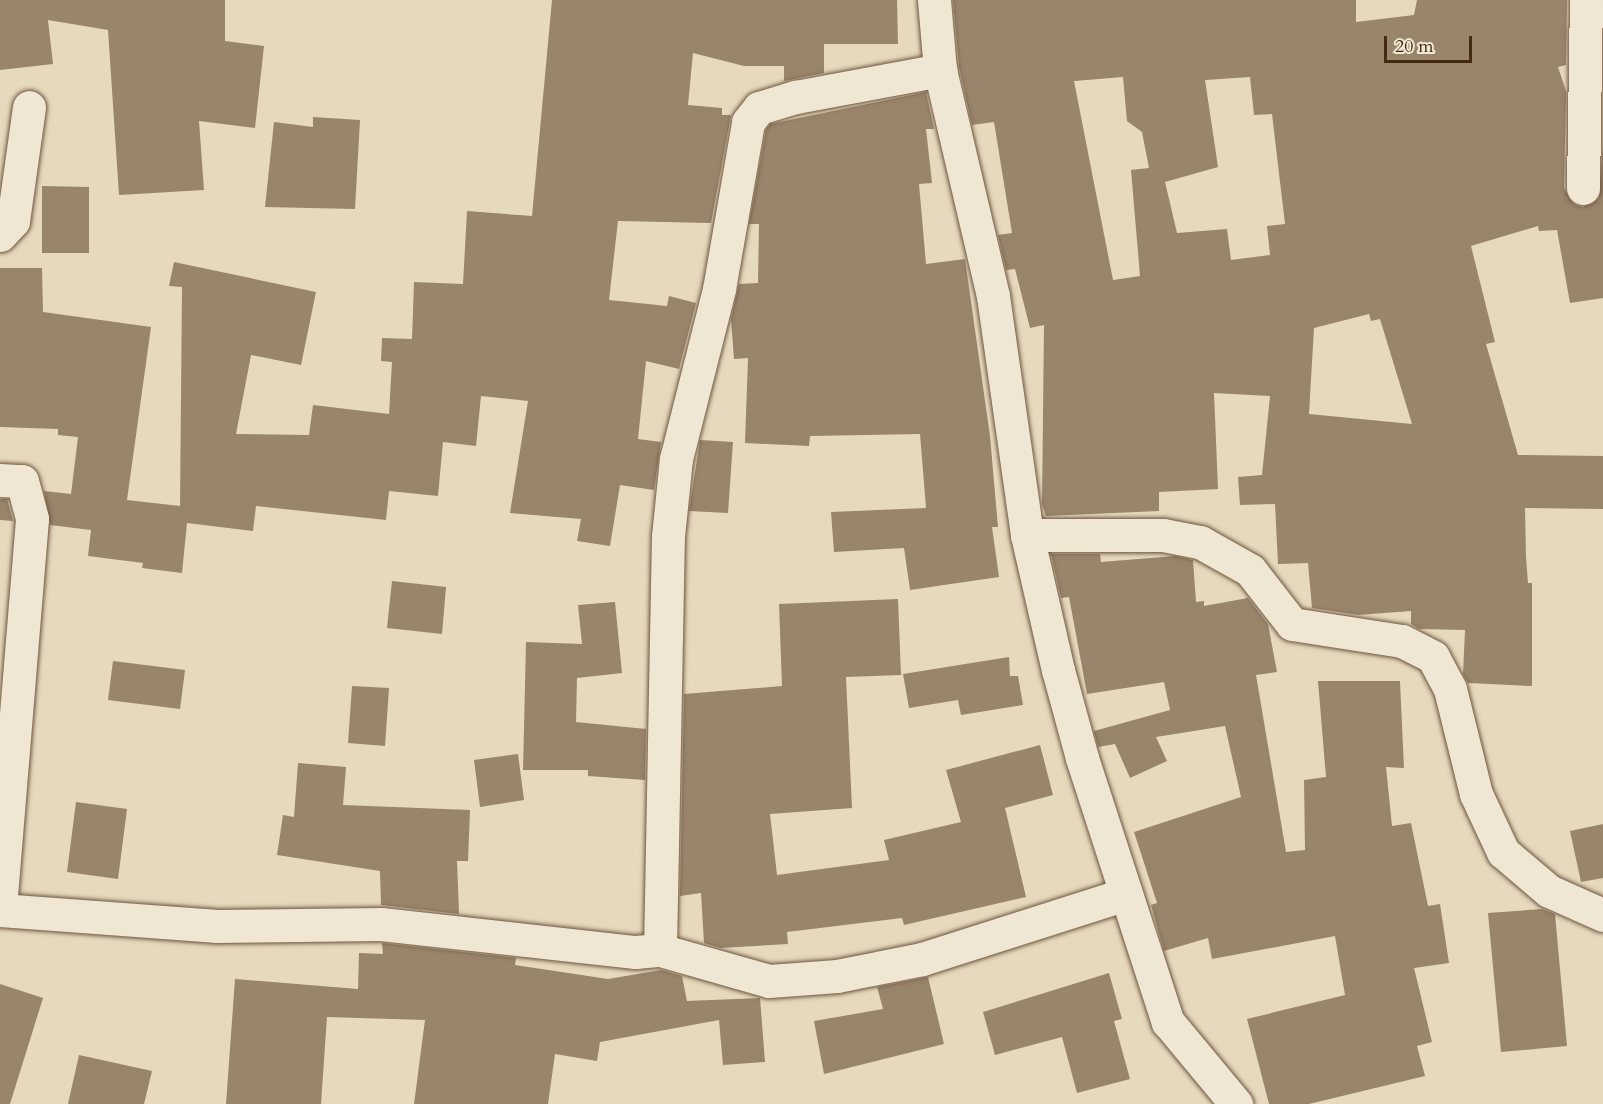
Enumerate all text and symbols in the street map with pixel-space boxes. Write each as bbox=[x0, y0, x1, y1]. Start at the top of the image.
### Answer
scale bar bbox=[1387, 24, 1476, 62]
text: 20 m bbox=[1395, 34, 1434, 59]

